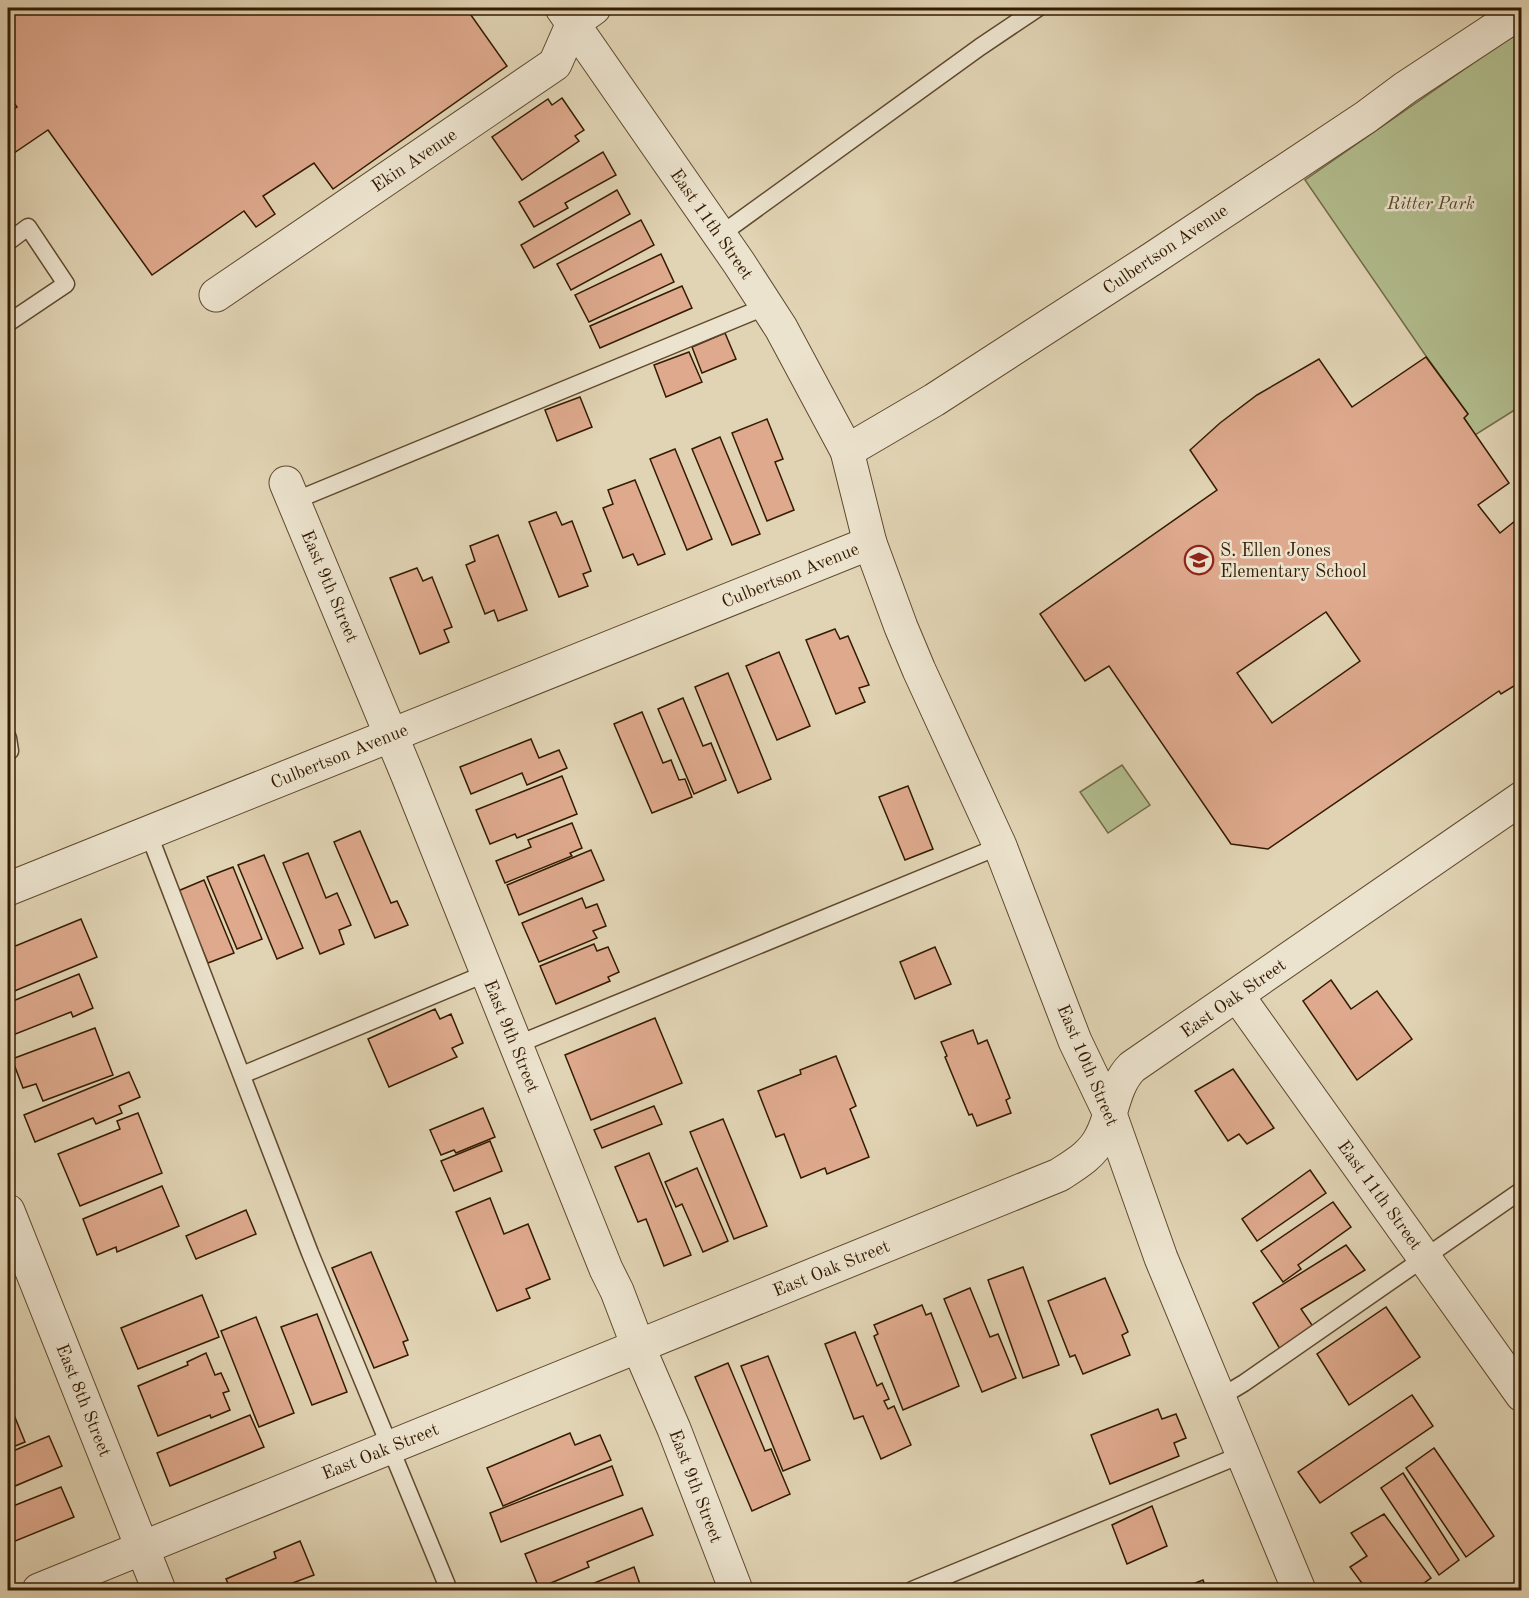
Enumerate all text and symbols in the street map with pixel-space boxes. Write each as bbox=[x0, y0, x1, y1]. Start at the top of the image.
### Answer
street label: Ekin Avenue bbox=[369, 126, 460, 196]
street label: East 11th Street bbox=[666, 166, 756, 283]
park label: Ritter Park bbox=[1386, 195, 1475, 213]
street label: Culbertson Avenue bbox=[1100, 201, 1231, 298]
street label: East 9th Street bbox=[297, 528, 361, 645]
street label: Culbertson Avenue bbox=[719, 540, 862, 612]
place label: S. Ellen Jones Elementary School bbox=[1220, 542, 1367, 581]
school or university icon: S. Ellen Jones Elementary School bbox=[1183, 544, 1215, 576]
street label: Culbertson Avenue bbox=[268, 721, 411, 793]
street label: East Oak Street bbox=[1178, 956, 1290, 1042]
street label: East 9th Street bbox=[480, 977, 542, 1095]
street label: East 10th Street bbox=[1053, 1002, 1121, 1129]
street label: East 11th Street bbox=[1334, 1138, 1425, 1254]
street label: East Oak Street bbox=[770, 1237, 892, 1301]
street label: East 8th Street bbox=[52, 1341, 114, 1459]
street label: East Oak Street bbox=[319, 1420, 441, 1484]
street label: East 9th Street bbox=[665, 1427, 725, 1545]

